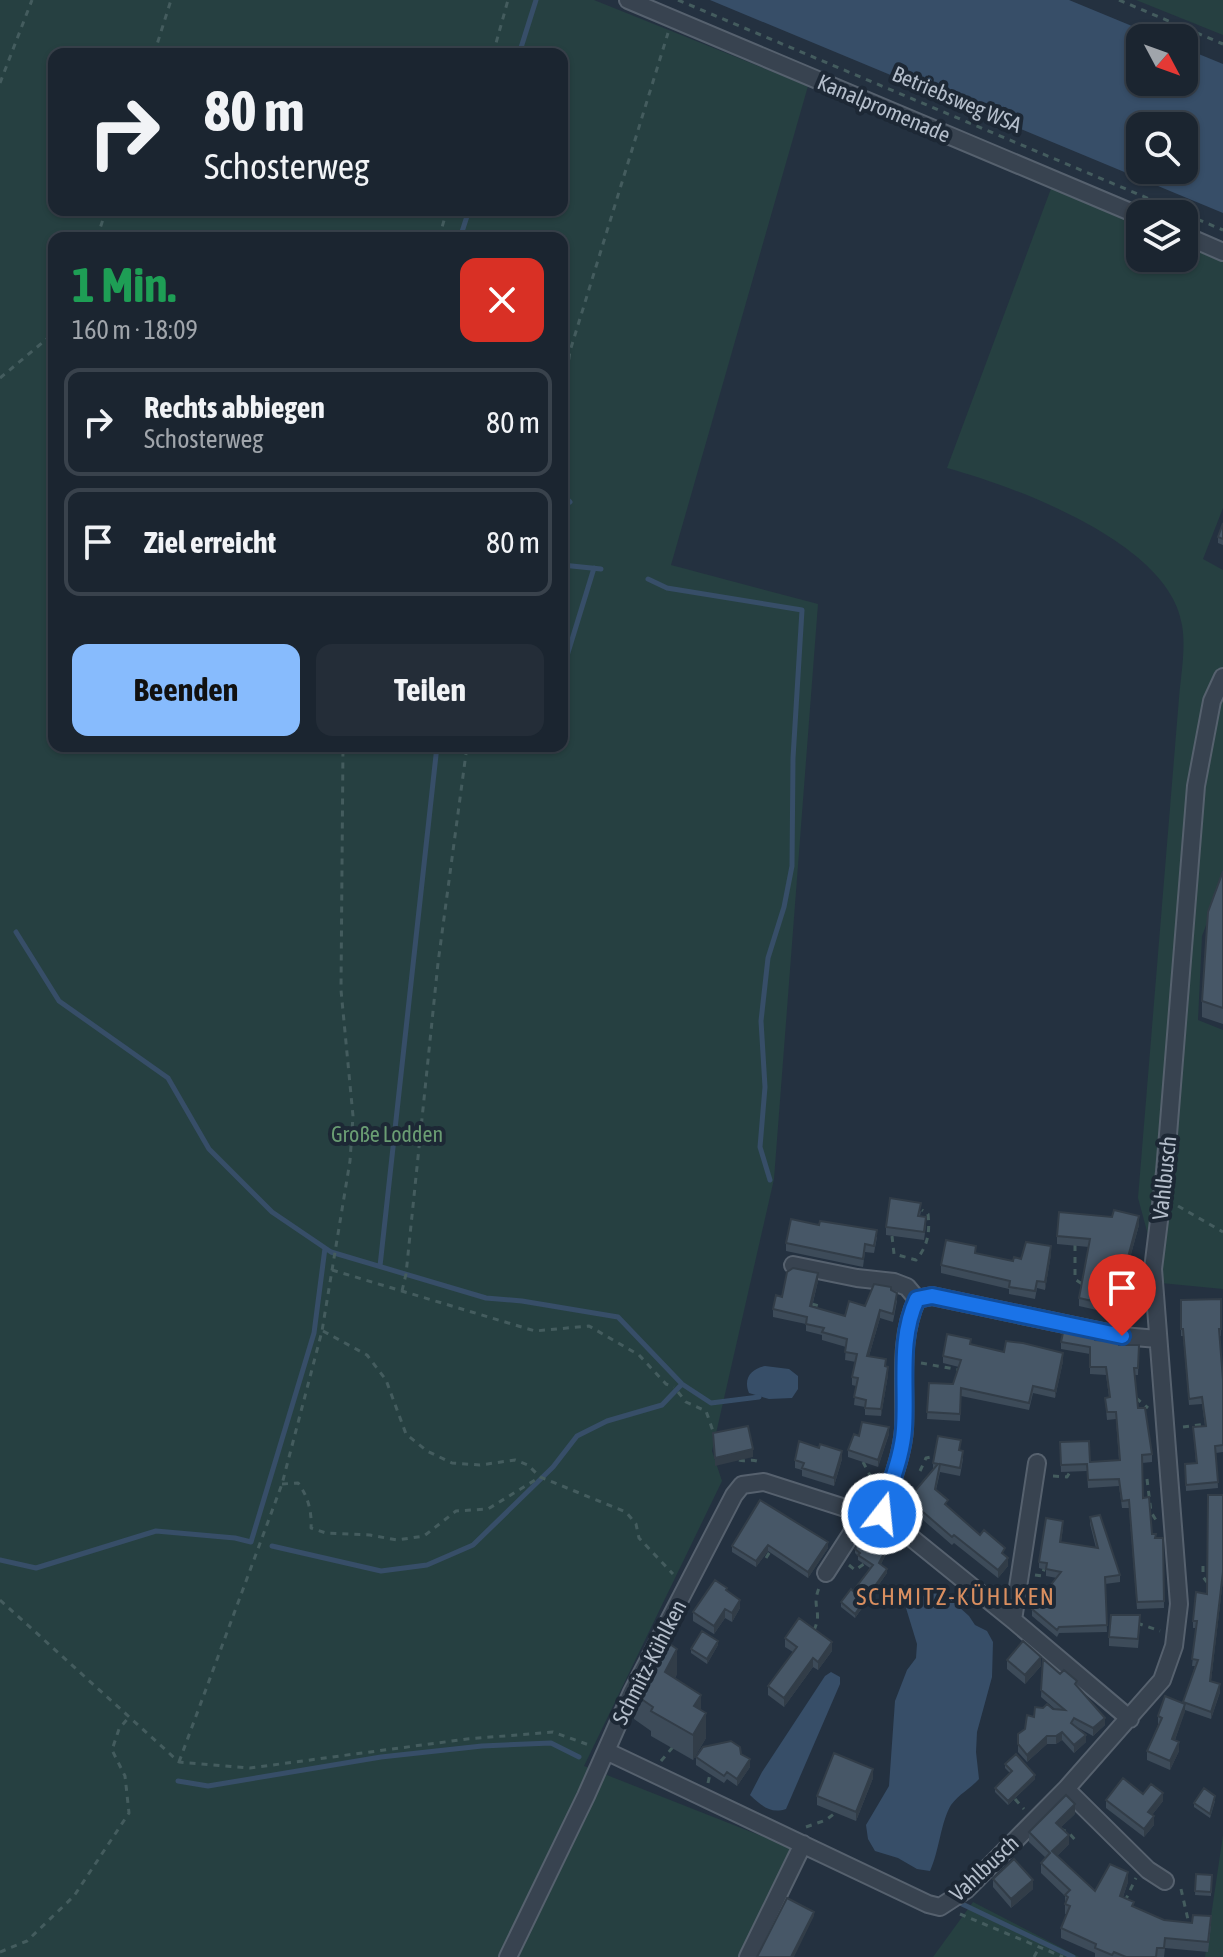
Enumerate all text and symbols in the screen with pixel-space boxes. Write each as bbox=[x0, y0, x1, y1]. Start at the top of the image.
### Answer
north arrow bbox=[1126, 24, 1198, 96]
map controls bbox=[1126, 24, 1198, 272]
street label: Betriebsweg WSA bbox=[888, 60, 1026, 138]
street label: Kanalpromenade bbox=[814, 68, 954, 148]
text: 80 m bbox=[204, 79, 305, 143]
icon: right bbox=[72, 80, 176, 184]
button: search bbox=[1126, 112, 1198, 184]
text: Schosterweg bbox=[204, 145, 369, 187]
button: layers bbox=[1126, 200, 1198, 272]
text: 1 Min. bbox=[72, 257, 176, 312]
button: close bbox=[460, 258, 544, 342]
text: 160 m · 18:09 bbox=[72, 315, 198, 345]
text: Rechts abbiegen bbox=[144, 390, 325, 424]
icon: right bbox=[76, 400, 120, 444]
text: 80 m bbox=[486, 405, 540, 439]
text: Schosterweg bbox=[144, 424, 264, 454]
icon: arrive bbox=[76, 520, 120, 564]
text: Ziel erreicht bbox=[144, 525, 276, 559]
text: 80 m bbox=[486, 525, 540, 559]
button: Beenden bbox=[72, 644, 300, 736]
button: Teilen bbox=[316, 644, 544, 736]
park label: Große Lodden bbox=[331, 1121, 443, 1147]
street label: Vahlbusch bbox=[1147, 1135, 1181, 1221]
pin bbox=[1088, 1254, 1156, 1336]
icon: arrive bbox=[1100, 1266, 1144, 1310]
position arrow bbox=[840, 1472, 924, 1556]
district label: SCHMITZ-KÜHLKEN bbox=[856, 1583, 1056, 1610]
street label: Schmitz-Kühlken bbox=[606, 1595, 692, 1729]
street label: Vahlbusch bbox=[944, 1830, 1024, 1906]

